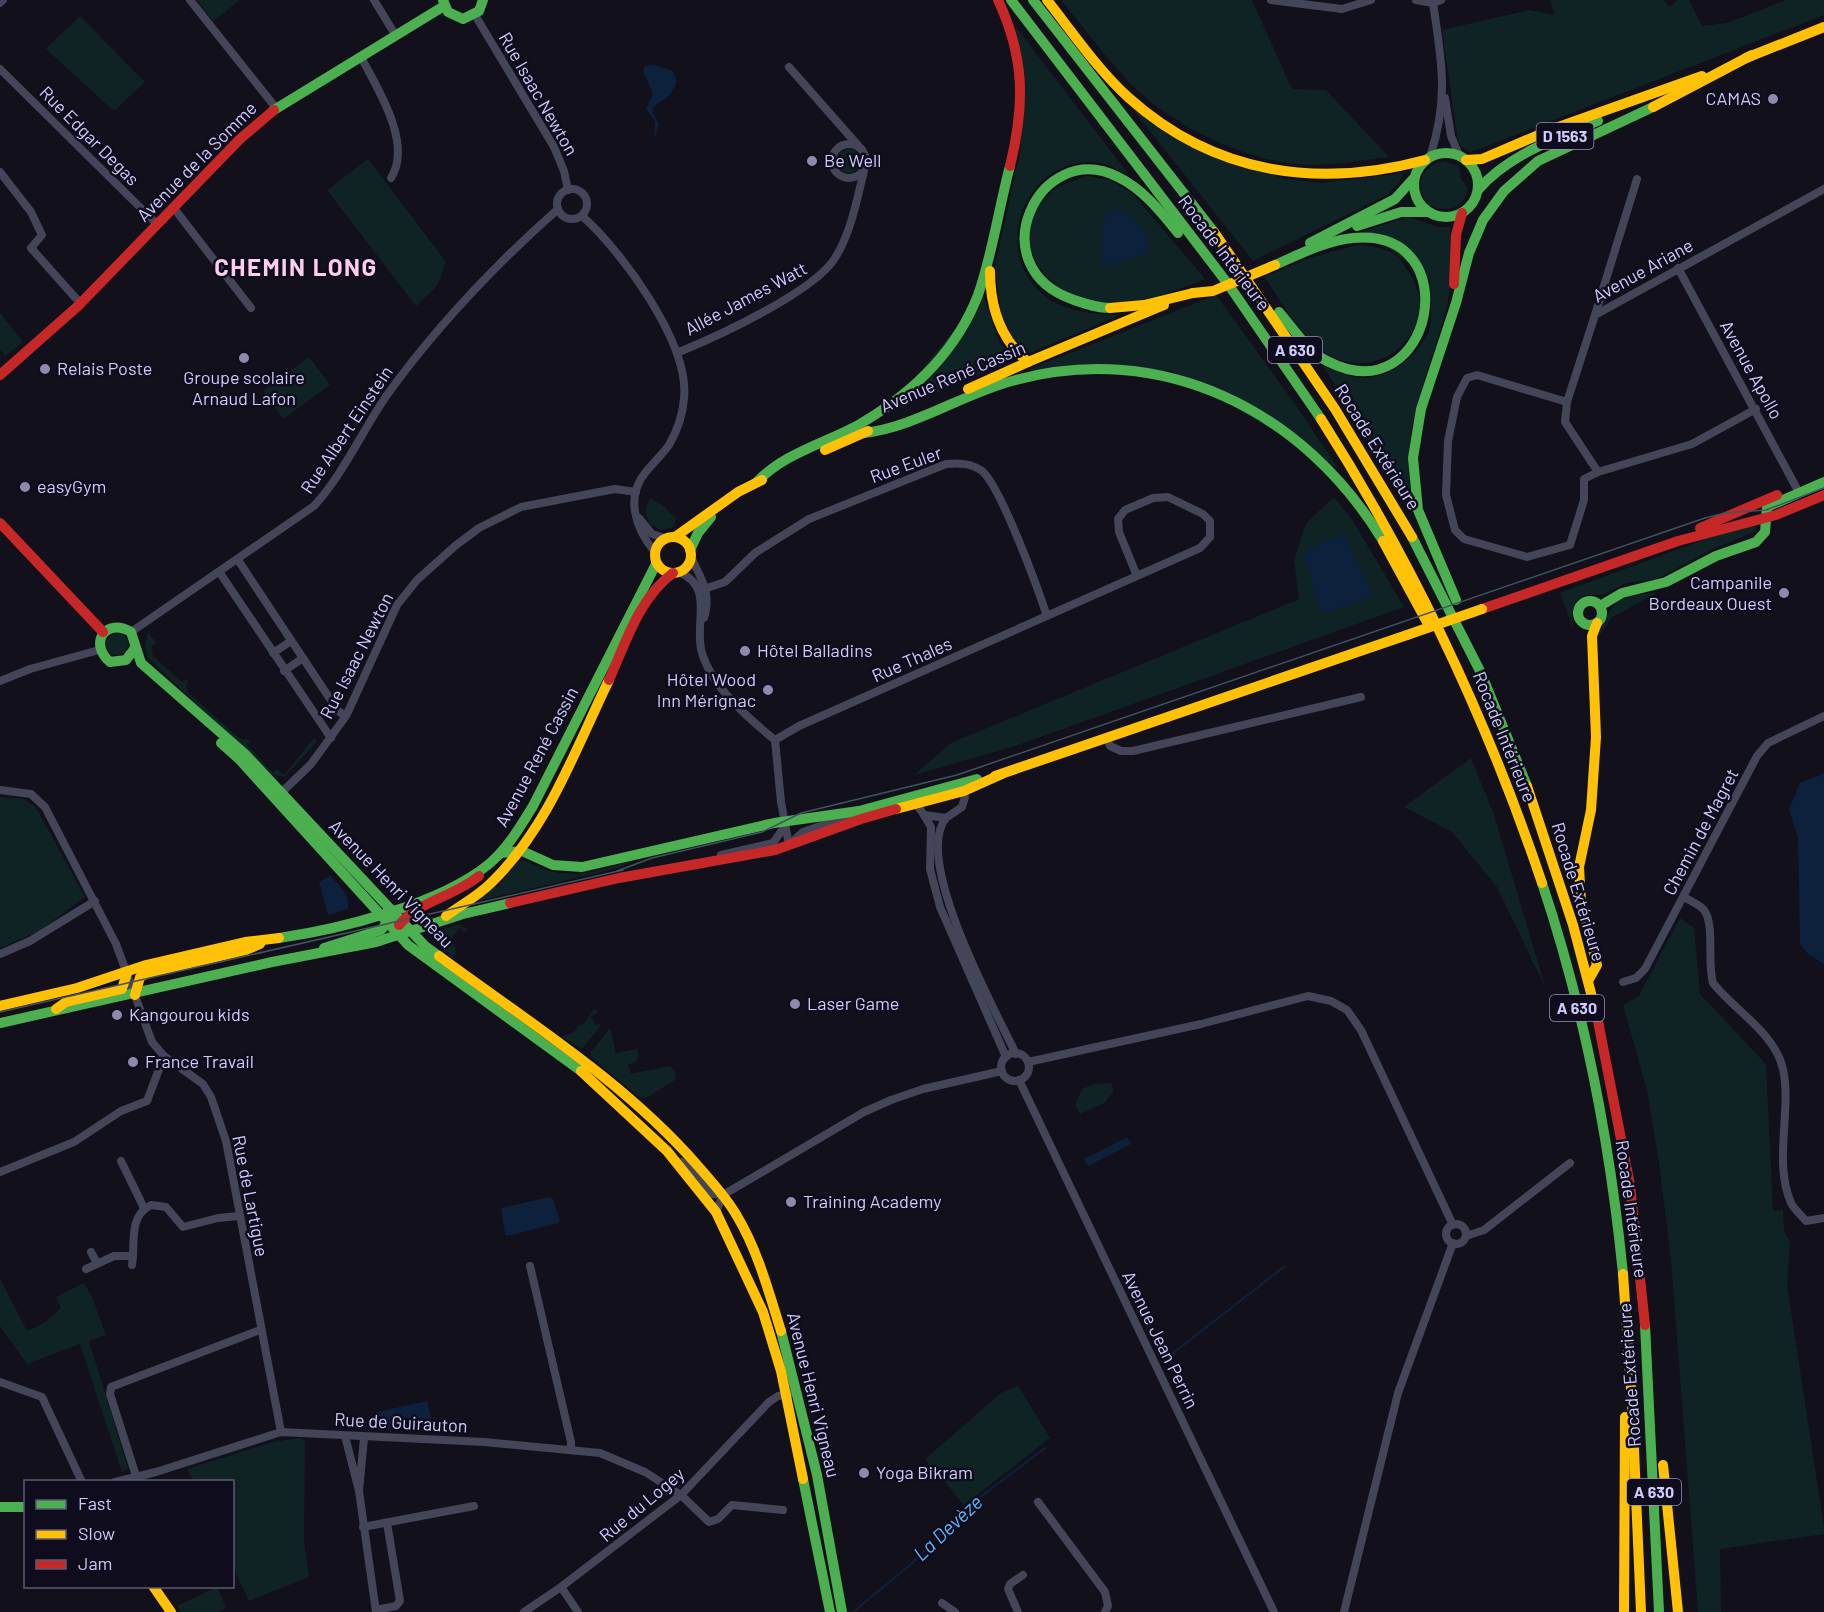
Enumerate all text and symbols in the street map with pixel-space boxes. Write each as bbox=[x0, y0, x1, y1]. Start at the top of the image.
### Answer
street label: Rue Isaac Newton bbox=[495, 28, 583, 159]
street label: Rue Edgar Degas bbox=[35, 81, 144, 190]
place label: CAMAS bbox=[1706, 87, 1761, 109]
marker: CAMAS bbox=[1766, 92, 1780, 106]
street label: Avenue de la Somme bbox=[132, 97, 261, 226]
road number: D 1563 bbox=[1536, 123, 1594, 149]
place label: Be Well bbox=[824, 149, 881, 171]
marker: Be Well bbox=[805, 154, 819, 168]
street label: Rocade Intérieure bbox=[1174, 190, 1275, 315]
street label: Avenue Ariane bbox=[1589, 234, 1696, 307]
district label: CHEMIN LONG bbox=[214, 252, 378, 281]
street label: Allée James Watt bbox=[681, 257, 810, 340]
street label: Avenue Apollo bbox=[1716, 316, 1788, 423]
street label: Avenue René Cassin bbox=[877, 336, 1028, 417]
road number: A 630 bbox=[1268, 337, 1322, 363]
marker: Groupe scolaire Arnaud Lafon bbox=[237, 351, 251, 365]
place label: Relais Poste bbox=[57, 357, 152, 379]
street label: Rue Albert Einstein bbox=[295, 361, 397, 497]
marker: Relais Poste bbox=[38, 362, 52, 376]
place label: Groupe scolaire Arnaud Lafon bbox=[183, 366, 305, 409]
street label: Rocade Extérieure bbox=[1330, 380, 1425, 513]
street label: Rue Euler bbox=[867, 441, 945, 487]
place label: easyGym bbox=[37, 475, 106, 497]
marker: easyGym bbox=[18, 480, 32, 494]
place label: Campanile Bordeaux Ouest bbox=[1649, 571, 1772, 614]
marker: Campanile Bordeaux Ouest bbox=[1777, 586, 1791, 600]
street label: Rue Isaac Newton bbox=[315, 589, 397, 722]
street label: Rue Thales bbox=[868, 632, 955, 686]
place label: Hôtel Balladins bbox=[757, 639, 873, 661]
marker: Hôtel Balladins bbox=[738, 644, 752, 658]
place label: Hôtel Wood Inn Mérignac bbox=[657, 668, 756, 711]
street label: Rocade Intérieure bbox=[1469, 668, 1541, 805]
street label: Avenue René Cassin bbox=[490, 683, 582, 830]
marker: Hôtel Wood Inn Mérignac bbox=[761, 683, 775, 697]
street label: Chemin de Magret bbox=[1658, 765, 1743, 899]
street label: Avenue Henri Vigneau bbox=[325, 815, 458, 952]
street label: Rocade Extérieure bbox=[1547, 820, 1611, 964]
place label: Laser Game bbox=[807, 992, 899, 1014]
road number: A 630 bbox=[1550, 995, 1604, 1021]
marker: Laser Game bbox=[788, 997, 802, 1011]
place label: Kangourou kids bbox=[129, 1003, 250, 1025]
marker: Kangourou kids bbox=[110, 1008, 124, 1022]
place label: France Travail bbox=[145, 1050, 254, 1072]
marker: France Travail bbox=[126, 1055, 140, 1069]
street label: Rue de Lartigue bbox=[228, 1133, 274, 1258]
street label: Rocade Intérieure bbox=[1611, 1138, 1653, 1279]
place label: Training Academy bbox=[803, 1190, 942, 1212]
marker: Training Academy bbox=[784, 1195, 798, 1209]
street label: Avenue Jean Perrin bbox=[1118, 1267, 1204, 1412]
street label: Rocade Extérieure bbox=[1613, 1302, 1645, 1448]
street label: Avenue Henri Vigneau bbox=[783, 1310, 845, 1480]
street label: Rue de Guirauton bbox=[334, 1408, 468, 1436]
place label: Yoga Bikram bbox=[876, 1461, 973, 1483]
street label: Rue du Logey bbox=[594, 1462, 688, 1546]
marker: Yoga Bikram bbox=[857, 1466, 871, 1480]
road number: A 630 bbox=[1627, 1479, 1681, 1505]
legend bbox=[24, 1480, 234, 1588]
water label: La Devèze bbox=[908, 1489, 987, 1565]
text: Fast bbox=[78, 1492, 112, 1514]
text: Slow bbox=[78, 1522, 115, 1544]
text: Jam bbox=[78, 1552, 112, 1574]

